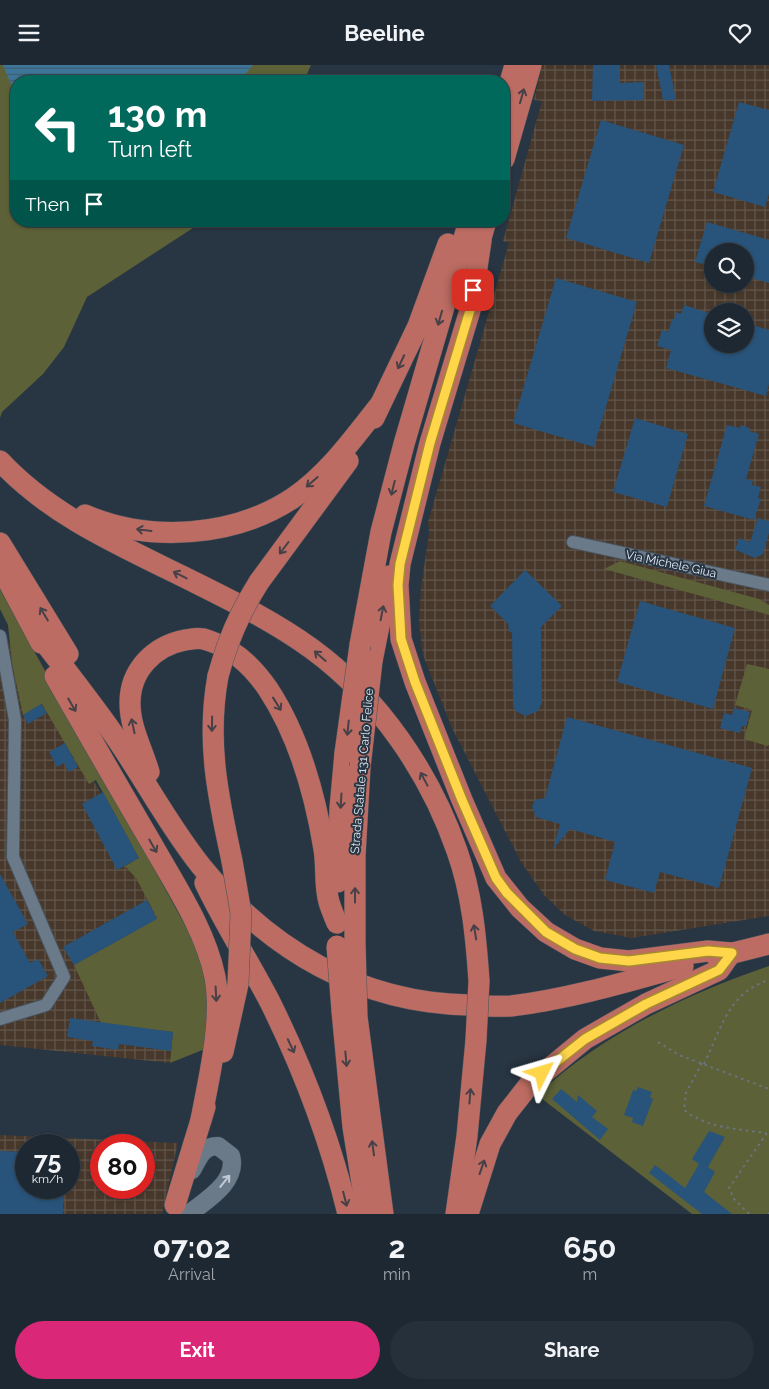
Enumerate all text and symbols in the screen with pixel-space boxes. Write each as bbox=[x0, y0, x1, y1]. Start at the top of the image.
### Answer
icon: menu bbox=[15, 19, 43, 47]
icon: heart bbox=[726, 19, 754, 47]
text: Beeline bbox=[344, 20, 425, 46]
one-way arrow bbox=[517, 88, 527, 104]
text: 130 m bbox=[108, 94, 207, 135]
icon: left bbox=[25, 95, 90, 160]
text: Turn left bbox=[108, 136, 192, 162]
icon: arrive bbox=[80, 190, 108, 218]
text: Then bbox=[25, 193, 70, 215]
map controls bbox=[704, 243, 754, 353]
button: search bbox=[704, 243, 754, 293]
pin bbox=[452, 269, 494, 311]
icon: arrive bbox=[459, 276, 487, 304]
button: layers bbox=[704, 303, 754, 353]
one-way arrow bbox=[435, 310, 445, 326]
one-way arrow bbox=[396, 354, 405, 369]
one-way arrow bbox=[305, 476, 318, 488]
one-way arrow bbox=[387, 479, 397, 495]
one-way arrow bbox=[136, 525, 152, 535]
one-way arrow bbox=[279, 541, 289, 555]
street label: Via Michele Giua bbox=[624, 548, 718, 580]
one-way arrow bbox=[172, 570, 187, 580]
one-way arrow bbox=[378, 606, 387, 622]
one-way arrow bbox=[38, 608, 48, 622]
one-way arrow bbox=[314, 650, 327, 662]
street label: Strada Statale 131 Carlo Felice bbox=[348, 688, 376, 854]
one-way arrow bbox=[272, 697, 282, 711]
one-way arrow bbox=[68, 698, 78, 712]
one-way arrow bbox=[207, 716, 217, 732]
one-way arrow bbox=[128, 719, 137, 735]
one-way arrow bbox=[343, 720, 353, 736]
one-way arrow bbox=[419, 772, 429, 787]
one-way arrow bbox=[336, 793, 346, 809]
one-way arrow bbox=[148, 839, 158, 854]
one-way arrow bbox=[350, 887, 360, 903]
one-way arrow bbox=[470, 925, 480, 941]
one-way arrow bbox=[211, 986, 220, 1002]
one-way arrow bbox=[287, 1038, 296, 1053]
position arrow bbox=[515, 1046, 567, 1098]
one-way arrow bbox=[342, 1051, 351, 1067]
one-way arrow bbox=[466, 1088, 475, 1104]
speed limit sign: 80 bbox=[90, 1134, 155, 1199]
one-way arrow bbox=[368, 1141, 378, 1157]
text: 75 bbox=[34, 1145, 61, 1175]
one-way arrow bbox=[477, 1160, 487, 1176]
text: km/h bbox=[32, 1172, 63, 1186]
one-way arrow bbox=[219, 1175, 230, 1188]
one-way arrow bbox=[340, 1190, 350, 1206]
text: 07:02 bbox=[153, 1230, 231, 1265]
text: 2 bbox=[388, 1230, 405, 1265]
text: 650 bbox=[563, 1230, 616, 1265]
text: Arrival bbox=[168, 1265, 215, 1284]
text: min bbox=[383, 1265, 411, 1284]
text: m bbox=[582, 1265, 597, 1284]
button: Exit bbox=[15, 1321, 380, 1379]
button: Share bbox=[390, 1321, 754, 1379]

